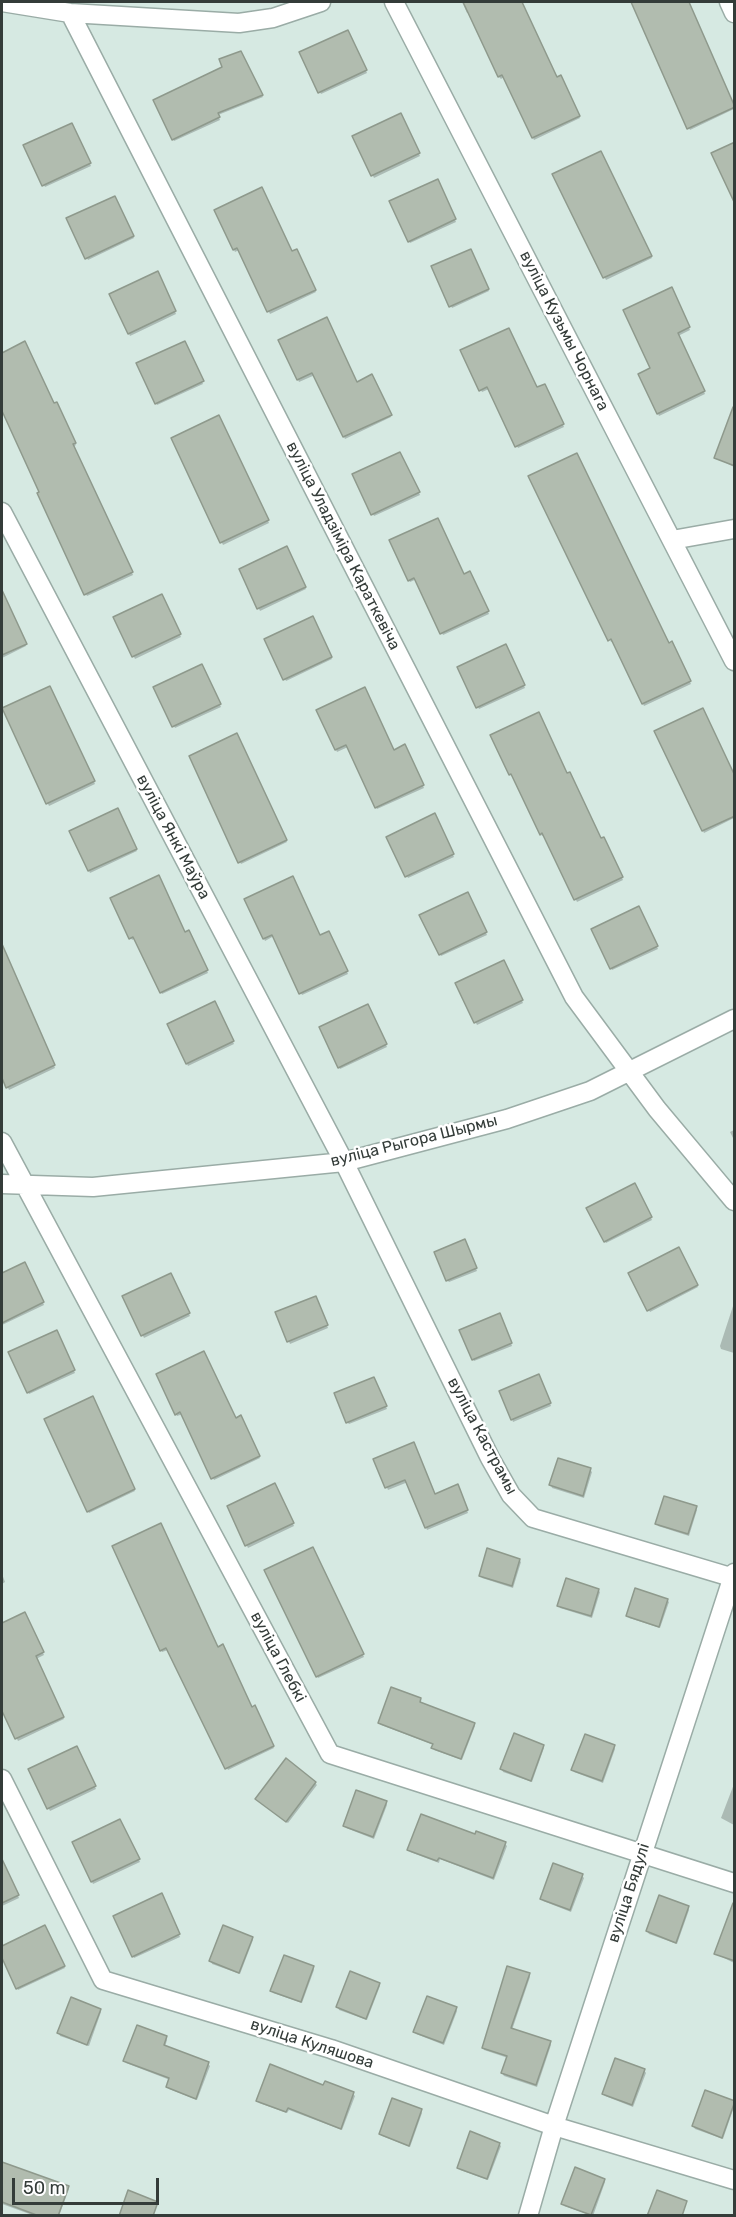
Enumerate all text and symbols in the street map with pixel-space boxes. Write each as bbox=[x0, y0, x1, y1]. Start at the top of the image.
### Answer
street label: вуліца Кузьмы Чорнага bbox=[515, 248, 613, 414]
street label: вуліца Уладзіміра Караткевіча bbox=[282, 439, 404, 653]
street label: вуліца Янкі Маўра bbox=[132, 771, 214, 903]
street label: вуліца Рыгора Шырмы bbox=[329, 1111, 499, 1171]
street label: вуліца Кастрамы bbox=[443, 1374, 521, 1498]
street label: вуліца Глебкі bbox=[246, 1609, 310, 1705]
street label: вуліца Бядулі bbox=[604, 1841, 654, 1945]
street label: вуліца Куляшова bbox=[248, 2015, 376, 2073]
scale bar bbox=[15, 2166, 162, 2204]
text: 50 m bbox=[23, 2177, 66, 2199]

